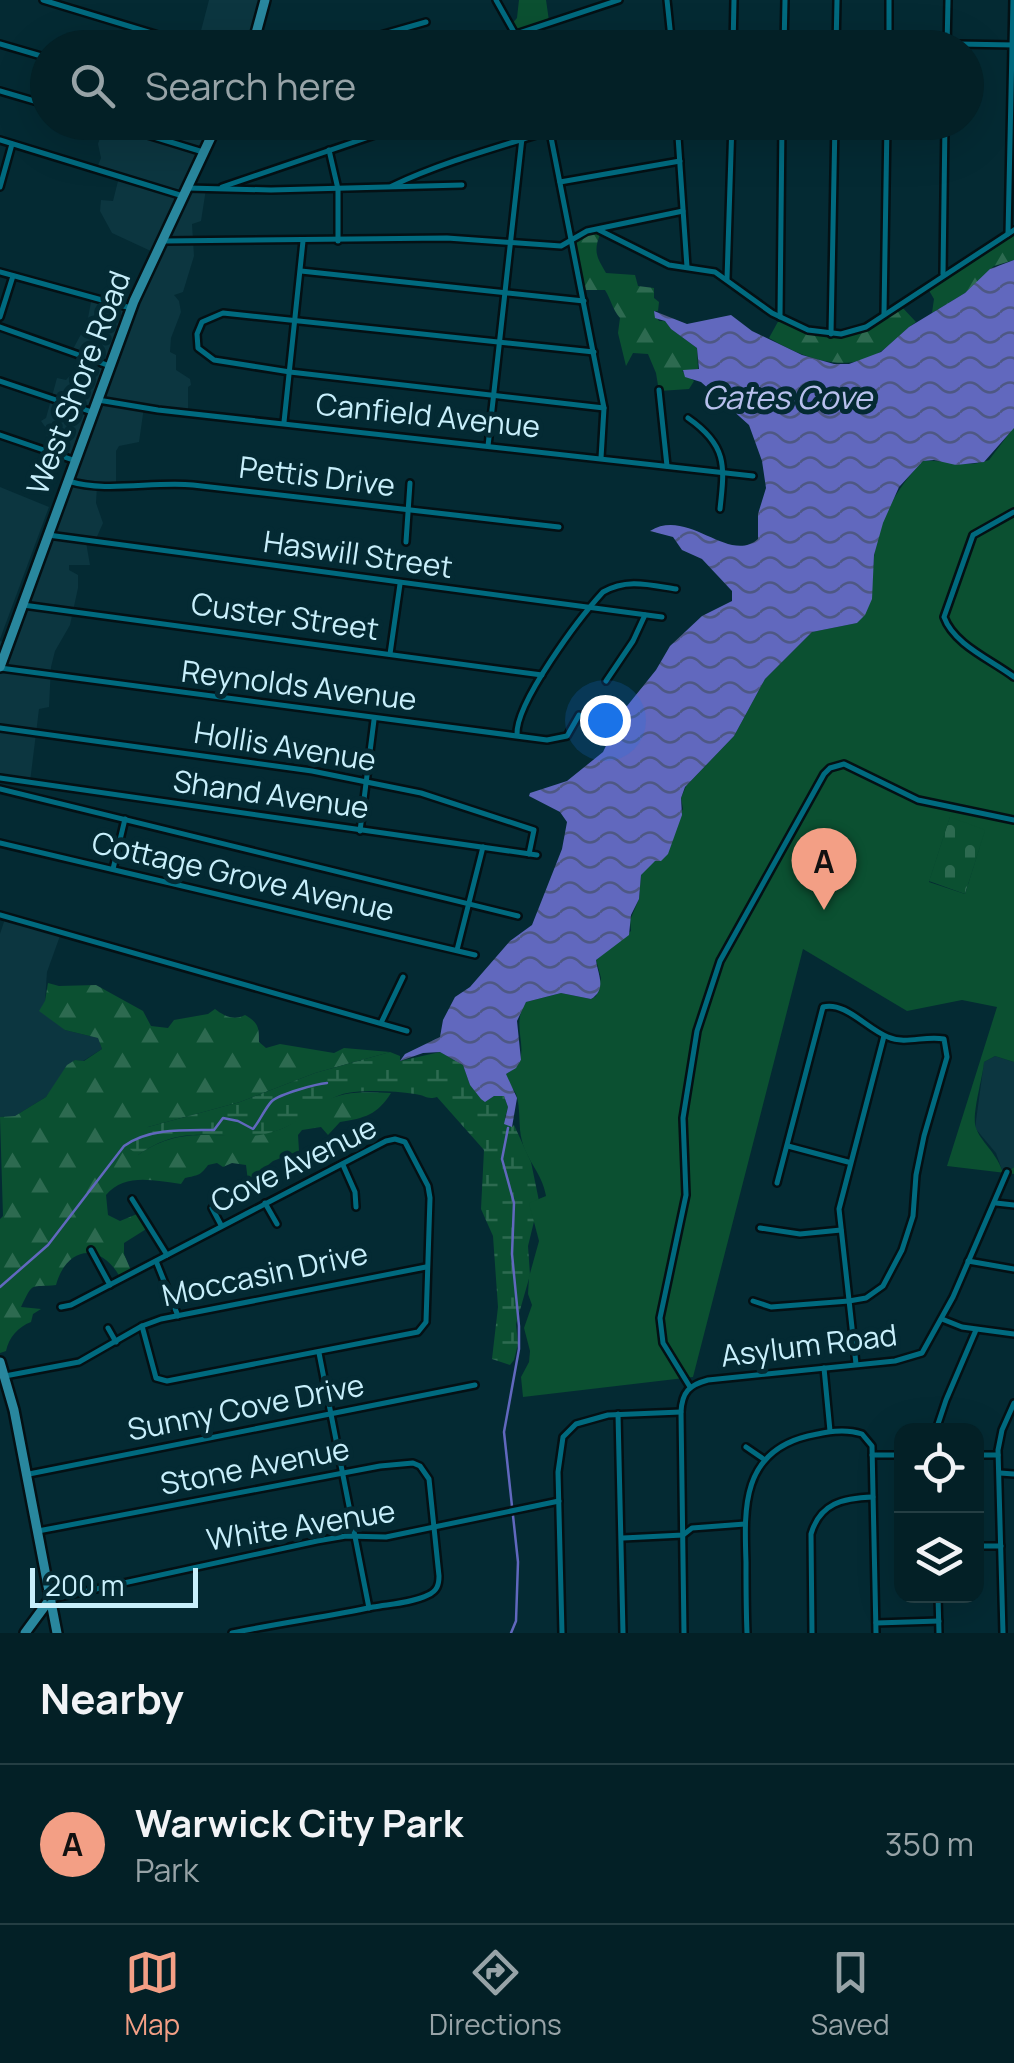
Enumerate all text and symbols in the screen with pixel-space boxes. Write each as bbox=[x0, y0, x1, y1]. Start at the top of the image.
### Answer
search box bbox=[30, 30, 984, 140]
icon: search bbox=[65, 58, 120, 113]
text: Search here bbox=[145, 59, 356, 111]
street label: West Shore Road bbox=[16, 265, 139, 500]
water label: Gates Cove bbox=[702, 375, 874, 419]
street label: Canfield Avenue bbox=[314, 382, 542, 447]
street label: Pettis Drive bbox=[237, 446, 397, 505]
street label: Haswill Street bbox=[261, 520, 455, 587]
street label: Custer Street bbox=[189, 582, 382, 649]
street label: Reynolds Avenue bbox=[179, 650, 419, 719]
your location bbox=[580, 695, 631, 746]
street label: Hollis Avenue bbox=[191, 711, 379, 780]
street label: Shand Avenue bbox=[171, 759, 372, 828]
street label: Cottage Grove Avenue bbox=[88, 821, 399, 930]
pin: A bbox=[792, 828, 856, 910]
street label: Cove Avenue bbox=[204, 1106, 383, 1221]
street label: Moccasin Drive bbox=[158, 1232, 371, 1315]
street label: Asylum Road bbox=[718, 1313, 899, 1376]
street label: Sunny Cove Drive bbox=[124, 1363, 367, 1450]
map controls bbox=[894, 1423, 984, 1603]
button: locate bbox=[894, 1423, 984, 1513]
street label: Stone Avenue bbox=[157, 1427, 353, 1504]
street label: White Avenue bbox=[203, 1489, 398, 1560]
button: layers bbox=[894, 1513, 984, 1603]
scale bar bbox=[30, 1563, 198, 1608]
text: 200 m bbox=[45, 1566, 124, 1604]
text: Nearby bbox=[40, 1669, 184, 1727]
text: Warwick City Park bbox=[135, 1796, 463, 1848]
text: A bbox=[62, 1822, 83, 1866]
text: 350 m bbox=[885, 1822, 974, 1866]
text: Park bbox=[135, 1848, 199, 1892]
tab: Map bbox=[124, 1945, 180, 2043]
tab: Directions bbox=[429, 1945, 562, 2043]
tab: Saved bbox=[811, 1945, 890, 2043]

